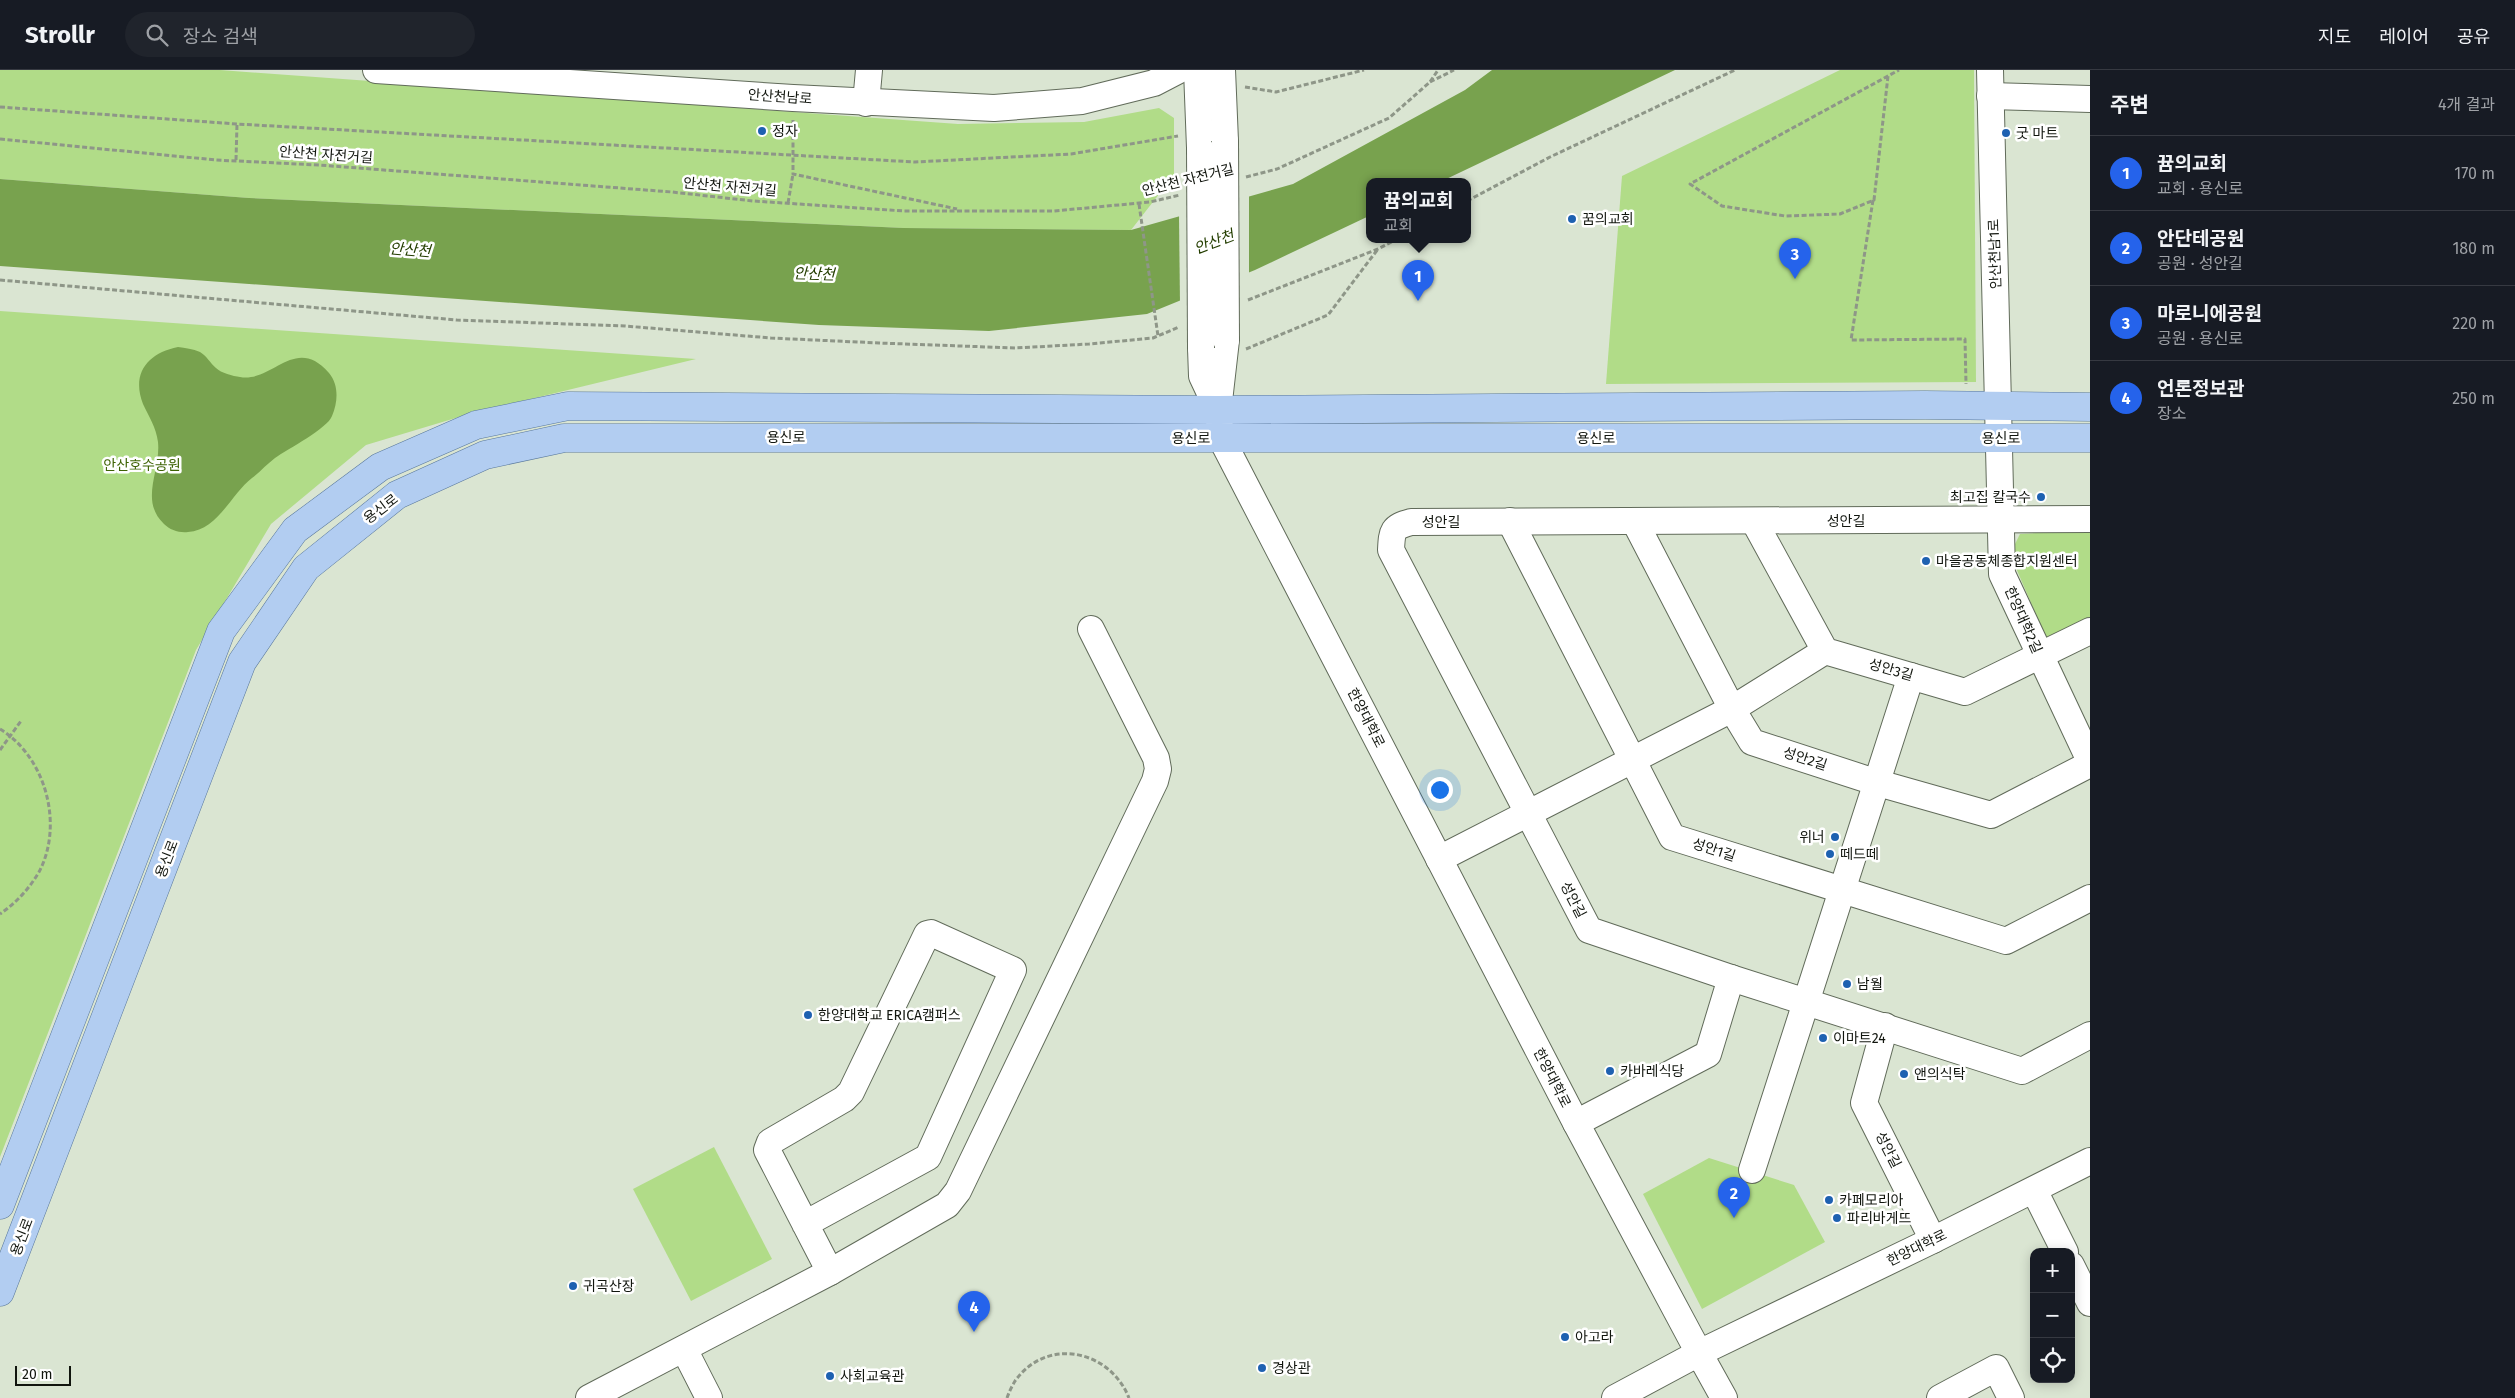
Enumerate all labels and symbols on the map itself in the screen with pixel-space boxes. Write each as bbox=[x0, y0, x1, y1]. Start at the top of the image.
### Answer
street label: 안산천남로 bbox=[747, 86, 813, 108]
place label: 정자 bbox=[772, 123, 798, 140]
marker: 정자 bbox=[756, 125, 768, 137]
place label: 굿 마트 bbox=[2016, 125, 2058, 142]
marker: 굿 마트 bbox=[2000, 127, 2012, 139]
street label: 안산천 자전거길 bbox=[279, 143, 373, 167]
street label: 안산천 자전거길 bbox=[1140, 160, 1236, 200]
street label: 안산천 자전거길 bbox=[683, 174, 777, 200]
place label: 꿈의교회 bbox=[1582, 211, 1634, 228]
marker: 꿈의교회 bbox=[1566, 213, 1578, 225]
street label: 안산천남1로 bbox=[1985, 218, 2005, 290]
water label: 안산천 bbox=[1191, 225, 1239, 258]
pin: 3 bbox=[1779, 238, 1811, 279]
water label: 안산천 bbox=[389, 240, 433, 261]
pin: 1 bbox=[1402, 260, 1434, 301]
water label: 안산천 bbox=[793, 264, 837, 284]
street label: 용신로 bbox=[767, 429, 805, 446]
street label: 용신로 bbox=[1172, 430, 1210, 447]
street label: 용신로 bbox=[1577, 430, 1615, 447]
street label: 용신로 bbox=[1982, 430, 2020, 447]
park label: 안산호수공원 bbox=[103, 457, 181, 474]
place label: 최고집 칼국수 bbox=[1950, 489, 2031, 506]
street label: 용신로 bbox=[360, 491, 402, 527]
marker: 최고집 칼국수 bbox=[2035, 491, 2047, 503]
street label: 성안길 bbox=[1827, 513, 1865, 530]
street label: 성안길 bbox=[1422, 514, 1460, 531]
place label: 마을공동체종합지원센터 bbox=[1936, 553, 2078, 570]
marker: 마을공동체종합지원센터 bbox=[1920, 555, 1932, 567]
street label: 한양대학2길 bbox=[2001, 584, 2045, 656]
street label: 성안3길 bbox=[1867, 656, 1915, 684]
street label: 한양대학로 bbox=[1344, 685, 1388, 751]
street label: 성안2길 bbox=[1781, 744, 1829, 774]
your location bbox=[1427, 777, 1453, 803]
place label: 위너 bbox=[1799, 829, 1825, 846]
marker: 위너 bbox=[1829, 831, 1841, 843]
street label: 성안1길 bbox=[1690, 835, 1738, 865]
street label: 용신로 bbox=[152, 838, 182, 880]
place label: 떼드떼 bbox=[1840, 846, 1879, 863]
marker: 떼드떼 bbox=[1824, 848, 1836, 860]
street label: 성안길 bbox=[1557, 879, 1589, 921]
place label: 남월 bbox=[1857, 976, 1883, 993]
marker: 남월 bbox=[1841, 978, 1853, 990]
place label: 한양대학교 ERICA캠퍼스 bbox=[818, 1007, 961, 1024]
marker: 한양대학교 ERICA캠퍼스 bbox=[802, 1009, 814, 1021]
place label: 이마트24 bbox=[1833, 1030, 1886, 1047]
marker: 이마트24 bbox=[1817, 1032, 1829, 1044]
street label: 한양대학로 bbox=[1530, 1045, 1574, 1111]
place label: 카바레식당 bbox=[1620, 1063, 1685, 1080]
marker: 카바레식당 bbox=[1604, 1065, 1616, 1077]
place label: 앤의식탁 bbox=[1914, 1066, 1966, 1083]
marker: 앤의식탁 bbox=[1898, 1068, 1910, 1080]
street label: 성안길 bbox=[1872, 1129, 1904, 1171]
pin: 2 bbox=[1718, 1177, 1750, 1218]
place label: 카페모리아 bbox=[1839, 1192, 1904, 1209]
marker: 카페모리아 bbox=[1823, 1194, 1835, 1206]
place label: 파리바게뜨 bbox=[1847, 1210, 1912, 1227]
marker: 파리바게뜨 bbox=[1831, 1212, 1843, 1224]
street label: 용신로 bbox=[7, 1216, 37, 1258]
street label: 한양대학로 bbox=[1884, 1226, 1950, 1270]
place label: 귀곡산장 bbox=[583, 1278, 635, 1295]
marker: 귀곡산장 bbox=[567, 1280, 579, 1292]
pin: 4 bbox=[958, 1291, 990, 1332]
place label: 아고라 bbox=[1575, 1329, 1614, 1346]
marker: 아고라 bbox=[1559, 1331, 1571, 1343]
place label: 경상관 bbox=[1272, 1360, 1311, 1377]
marker: 경상관 bbox=[1256, 1362, 1268, 1374]
scale bar bbox=[15, 1363, 71, 1386]
place label: 사회교육관 bbox=[840, 1368, 905, 1385]
marker: 사회교육관 bbox=[824, 1370, 836, 1382]

